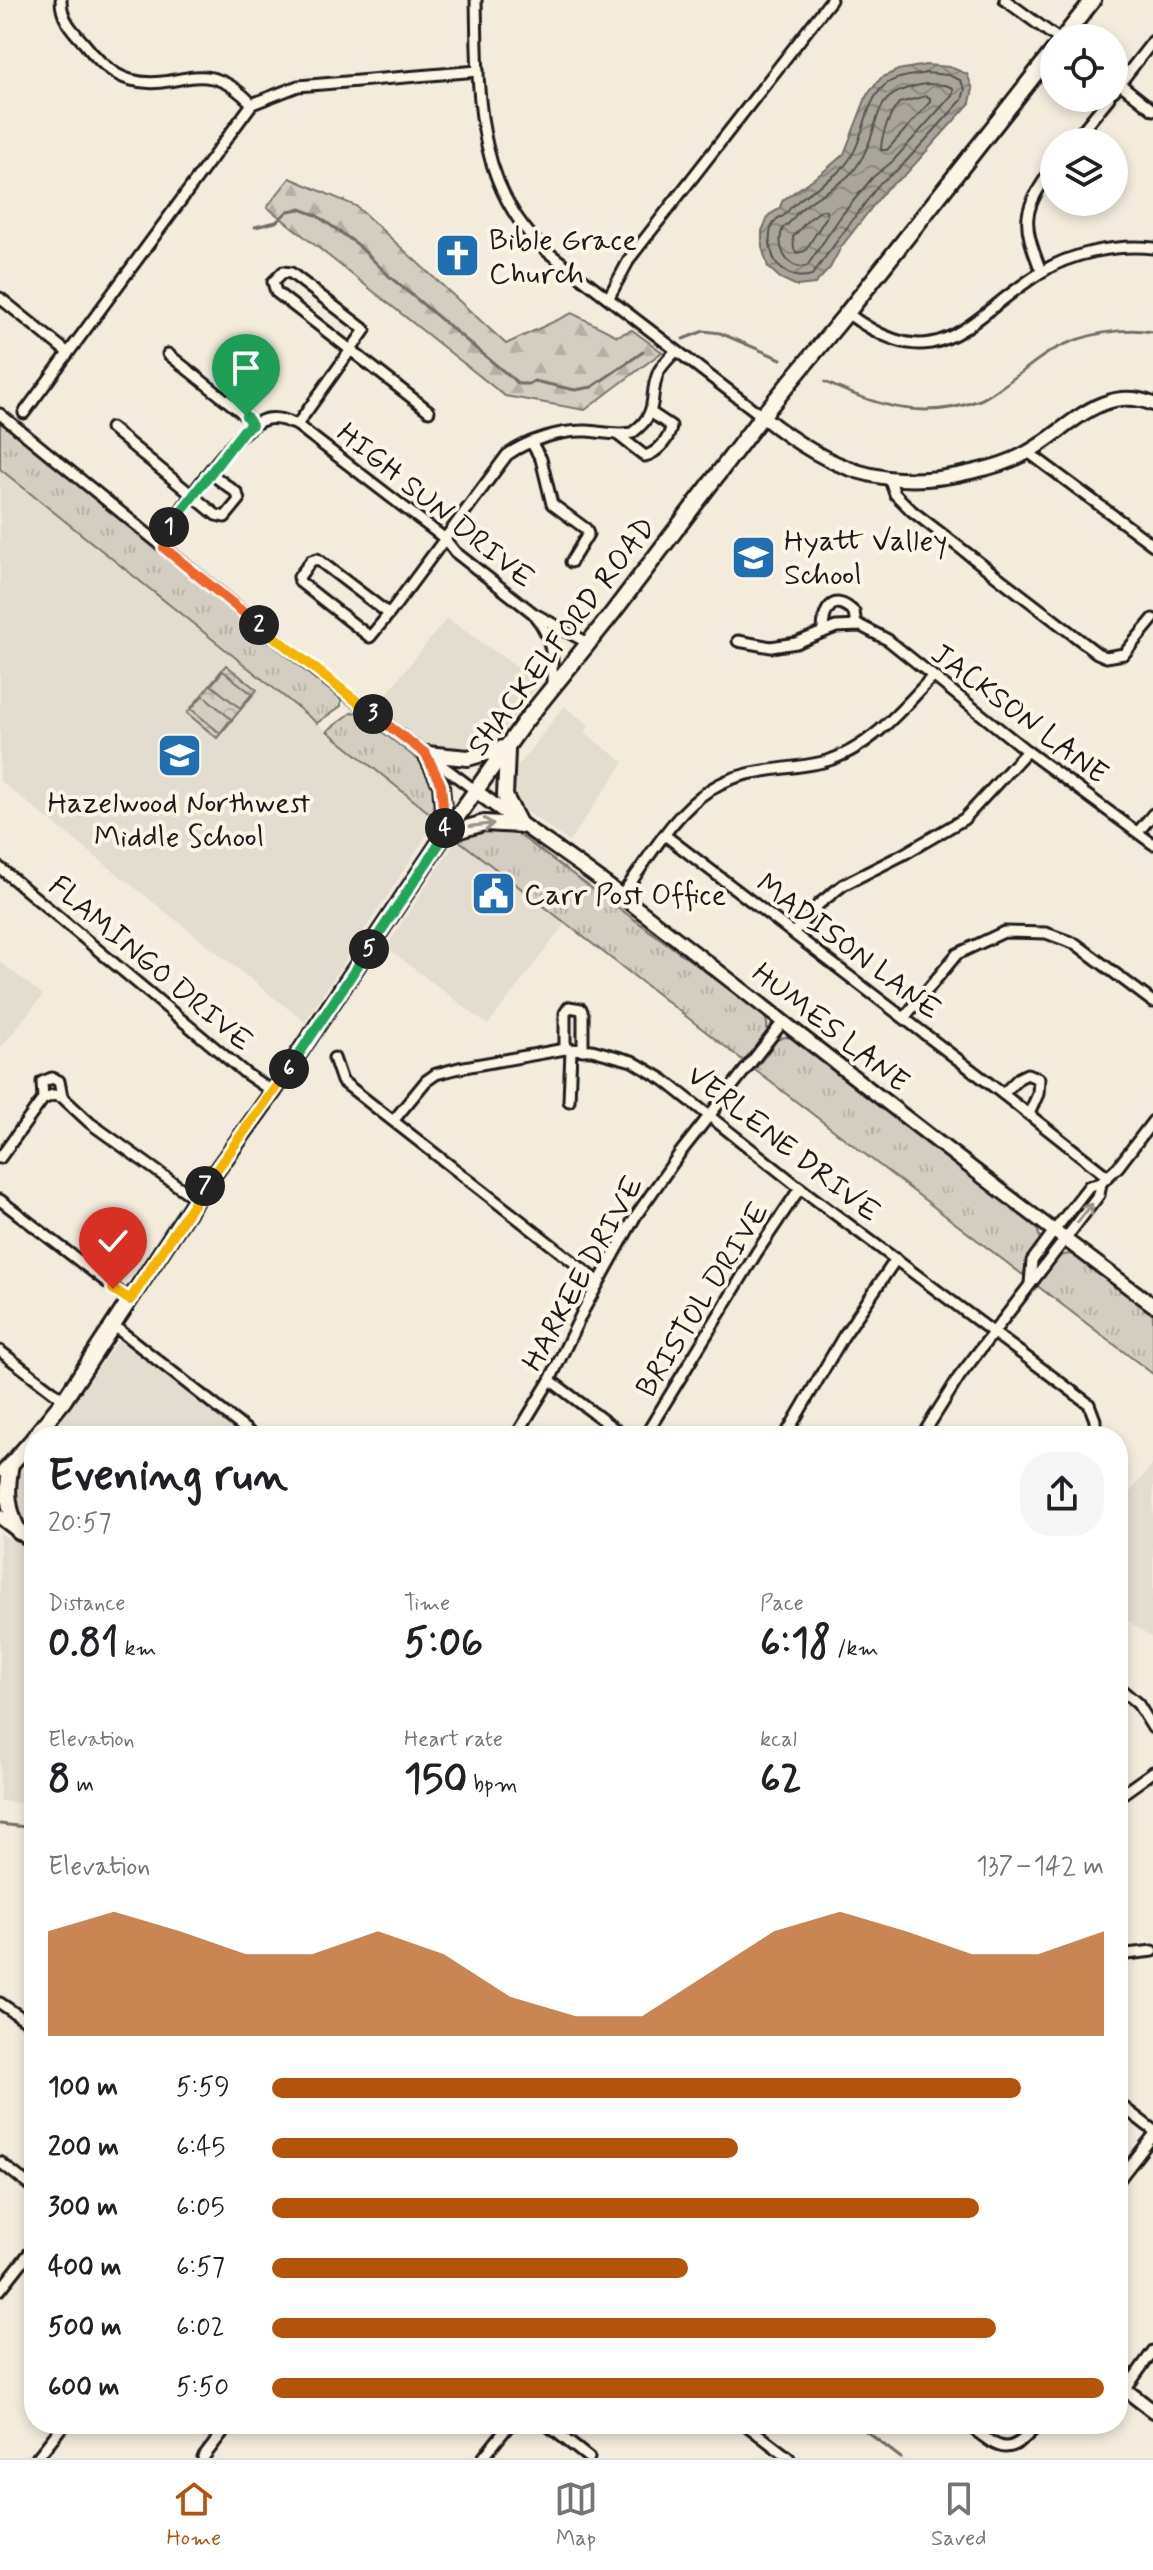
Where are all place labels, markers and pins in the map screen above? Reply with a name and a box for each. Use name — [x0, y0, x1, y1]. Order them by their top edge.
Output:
place label: Bible Grace Church — [489, 221, 637, 294]
church icon: Bible Grace Church — [434, 232, 482, 280]
pin — [212, 334, 280, 416]
pin: 1 — [149, 507, 189, 547]
place label: Hyatt Valley School — [784, 522, 947, 595]
school or university icon: Hyatt Valley School — [729, 533, 777, 581]
pin: 2 — [239, 605, 279, 645]
pin: 3 — [353, 694, 393, 734]
school or university icon: Hazelwood Northwest Middle School — [155, 732, 203, 780]
place label: Hazelwood Northwest Middle School — [47, 784, 311, 857]
pin: 4 — [425, 808, 465, 848]
public building icon: Carr Post Office — [469, 870, 517, 918]
place label: Carr Post Office — [524, 876, 726, 915]
pin: 5 — [349, 929, 389, 969]
pin: 6 — [269, 1049, 309, 1089]
pin: 7 — [185, 1166, 225, 1206]
pin — [79, 1207, 147, 1289]

